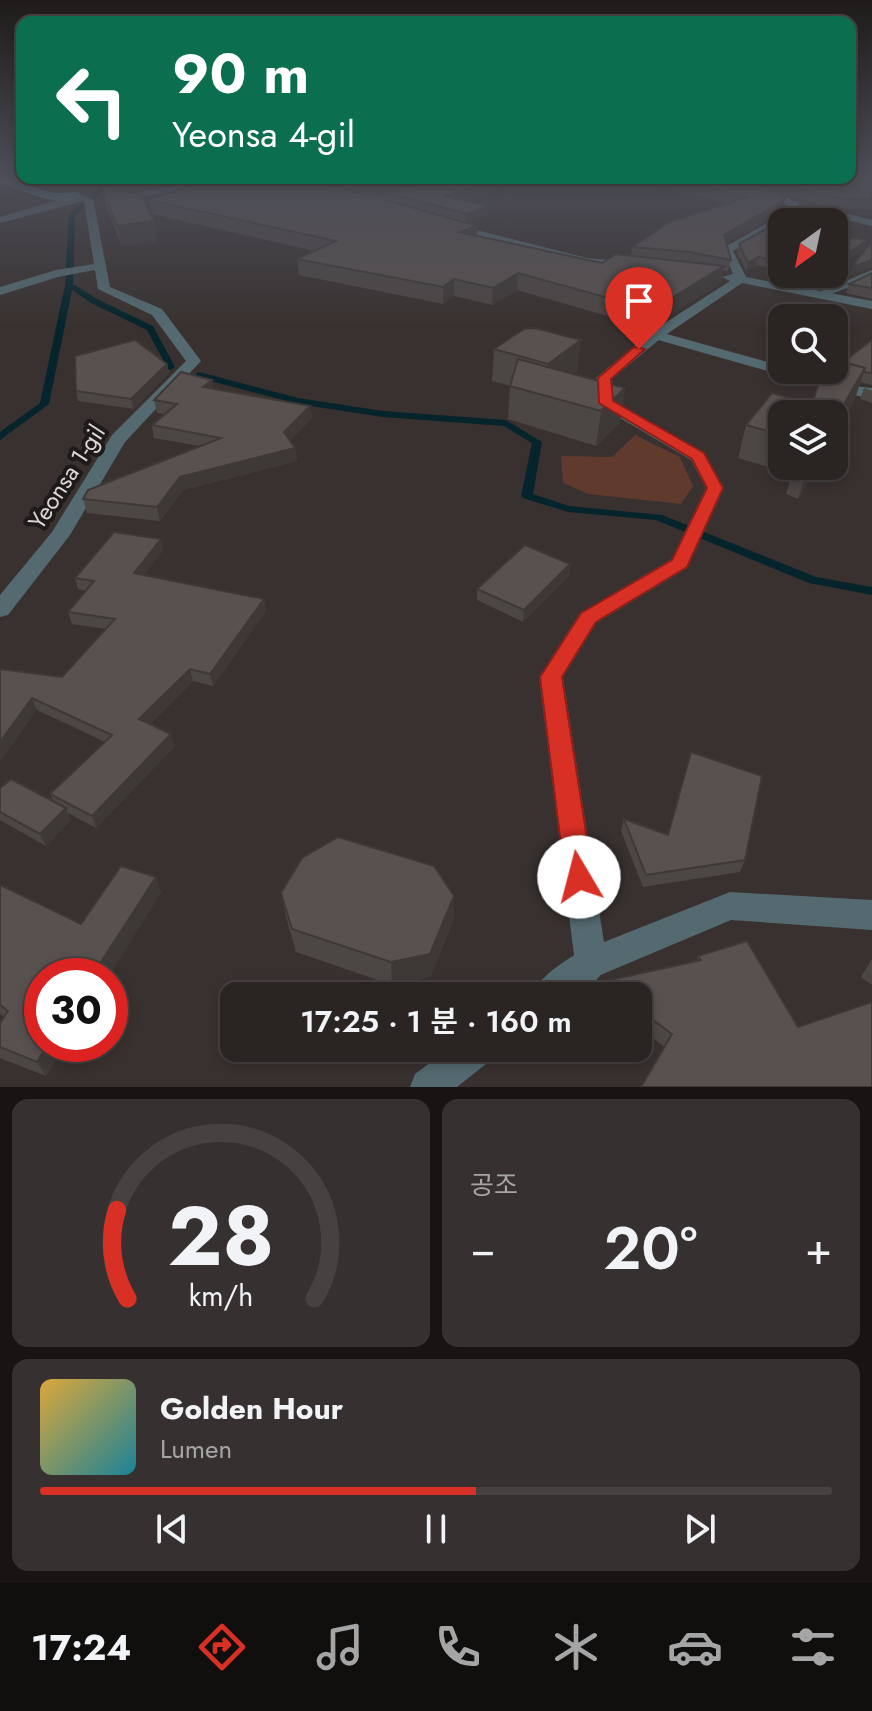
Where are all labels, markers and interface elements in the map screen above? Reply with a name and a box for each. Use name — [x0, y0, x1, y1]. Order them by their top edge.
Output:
text: 90 m — [172, 33, 309, 114]
icon: left — [40, 48, 144, 152]
text: Yeonsa 4-gil — [172, 108, 355, 160]
north arrow — [768, 208, 848, 288]
map controls — [768, 208, 848, 480]
pin — [605, 267, 673, 349]
icon: arrive — [617, 279, 661, 323]
button: search — [768, 304, 848, 384]
button: layers — [768, 400, 848, 480]
street label: Yeonsa 1-gil — [20, 417, 114, 536]
position arrow — [537, 835, 621, 919]
speed limit sign: 30 — [24, 958, 128, 1062]
text: 17:25 · 1 분 · 160 m — [300, 1000, 572, 1043]
text: 공조 — [470, 1166, 518, 1204]
text: 28 — [168, 1176, 274, 1296]
text: 20° — [604, 1205, 697, 1292]
text: − — [470, 1217, 496, 1281]
text: + — [805, 1217, 832, 1281]
text: km/h — [189, 1275, 253, 1317]
text: Golden Hour — [160, 1387, 343, 1430]
text: Lumen — [160, 1430, 232, 1468]
icon: previous — [150, 1507, 194, 1551]
icon: pause — [414, 1507, 458, 1551]
icon: next — [678, 1507, 722, 1551]
icon: directions — [194, 1619, 250, 1675]
icon: music — [312, 1619, 368, 1675]
icon: phone — [430, 1619, 486, 1675]
icon: climate — [548, 1619, 604, 1675]
icon: car — [667, 1619, 723, 1675]
icon: filters — [785, 1619, 841, 1675]
text: 17:24 — [31, 1621, 131, 1673]

